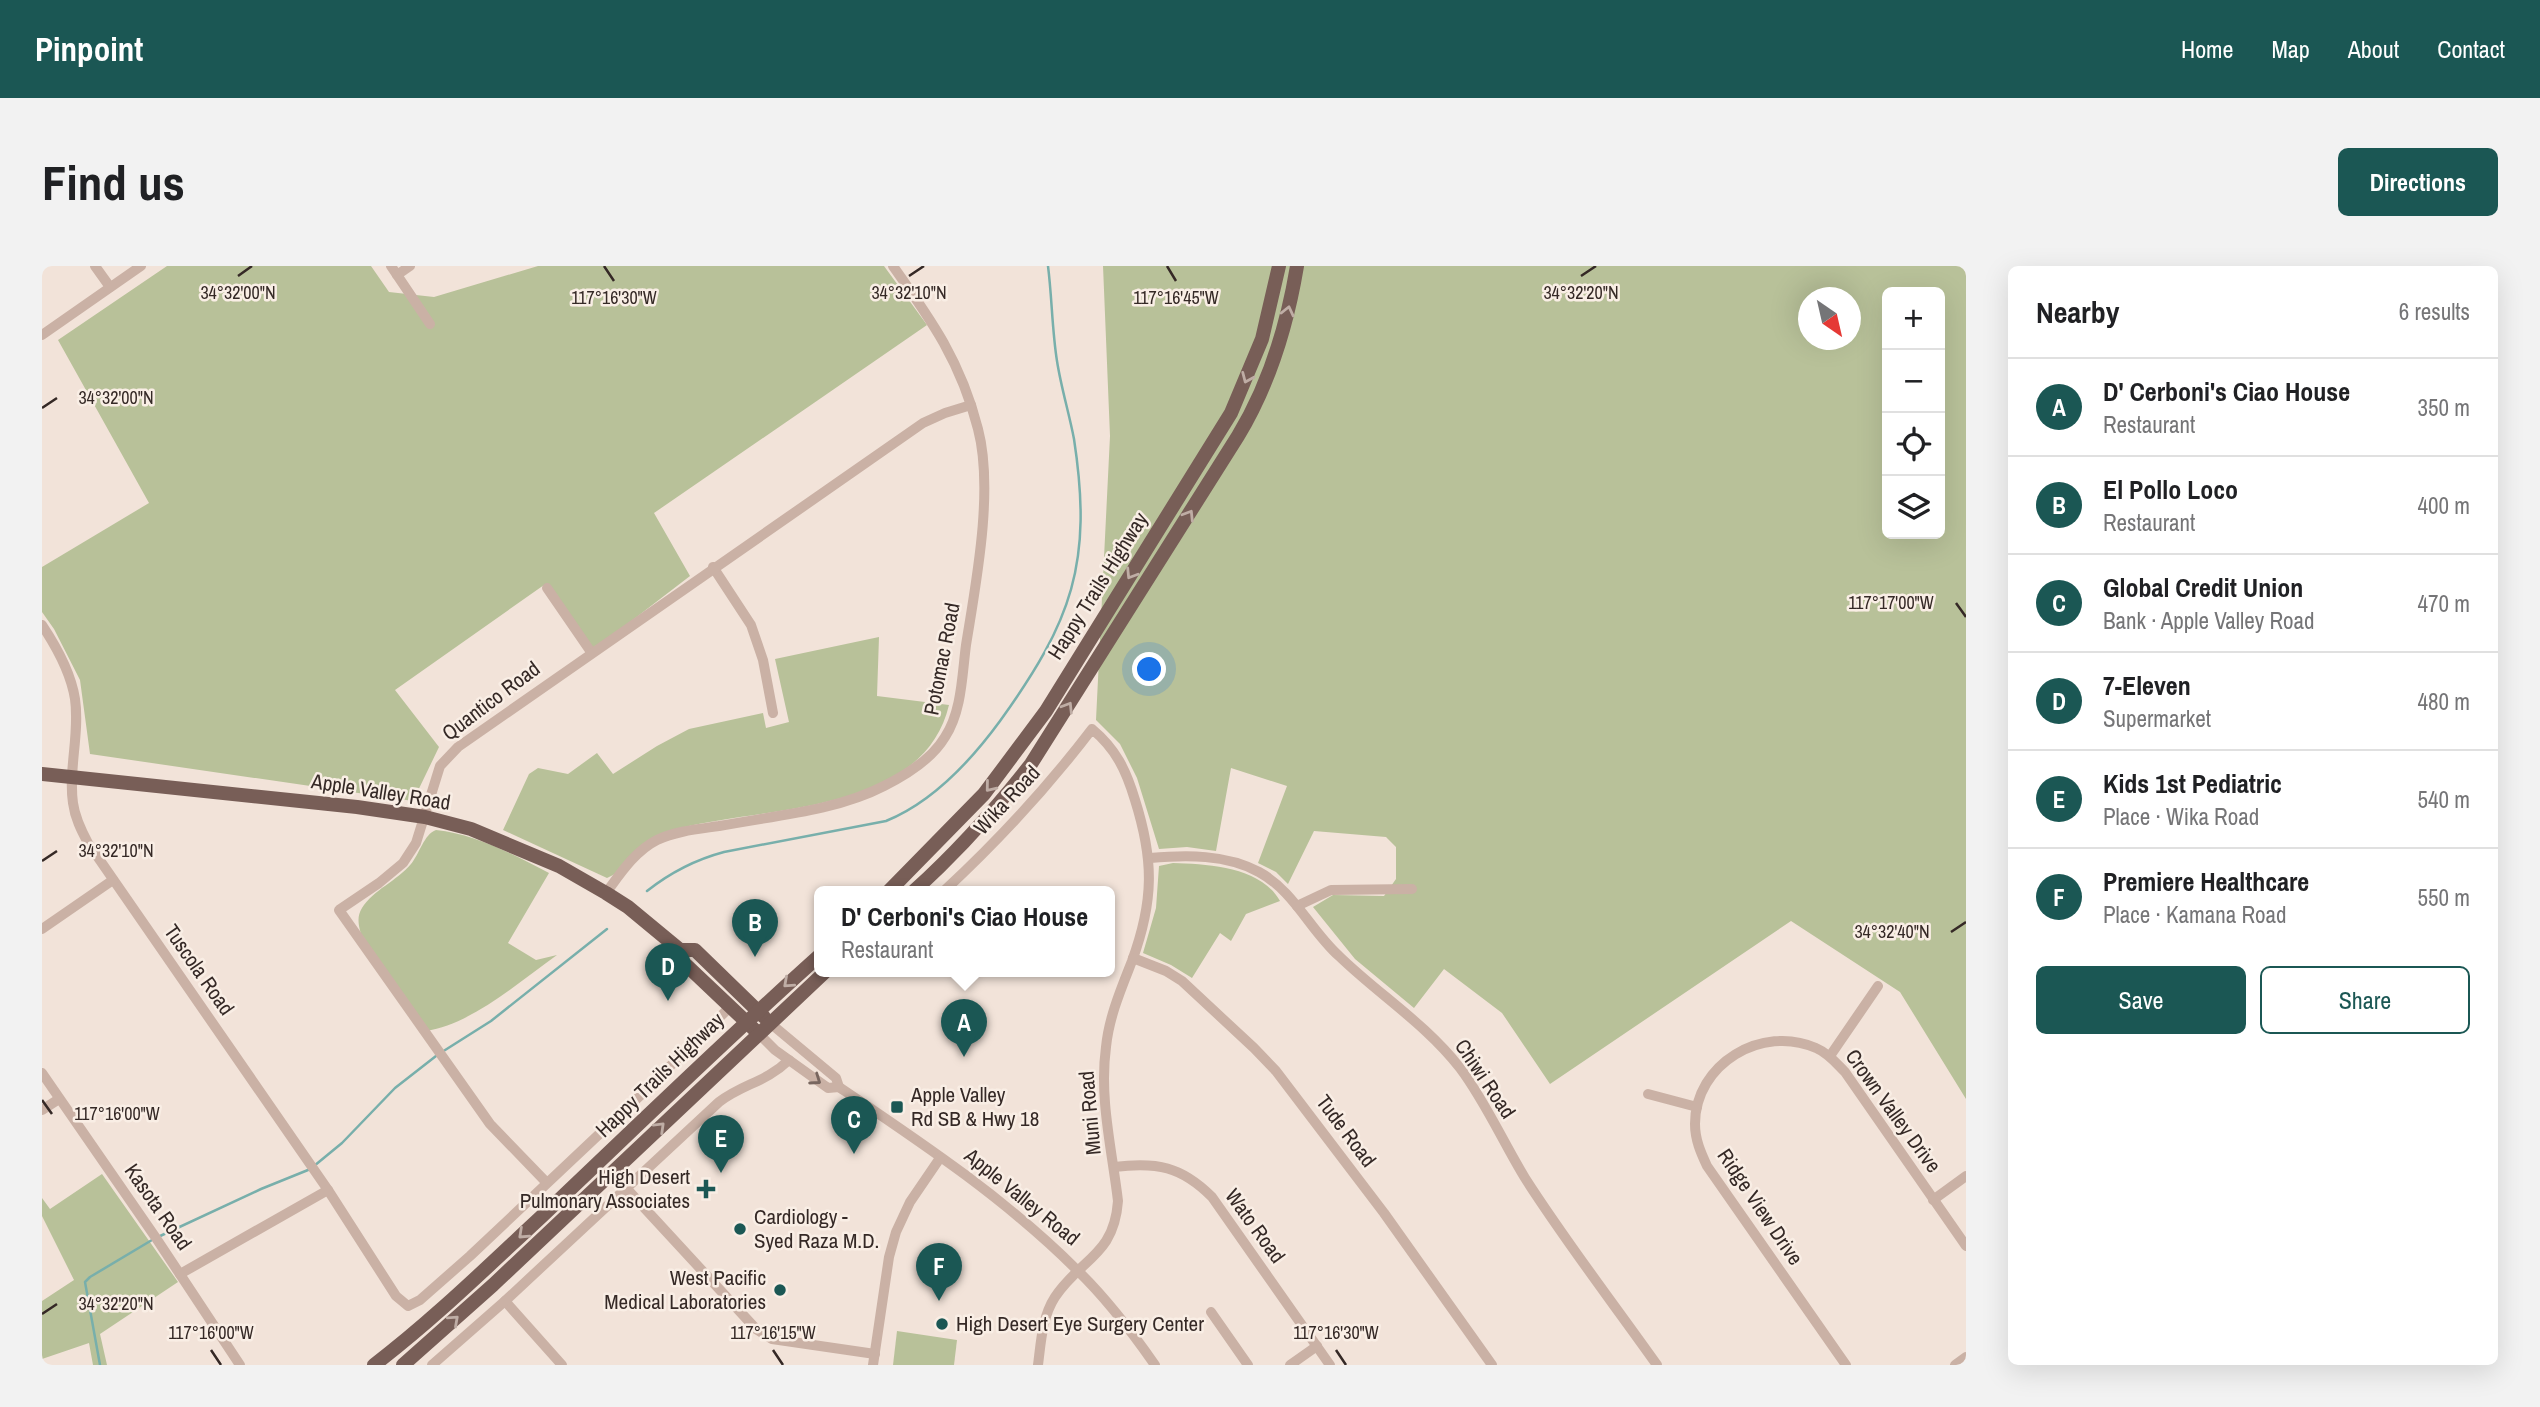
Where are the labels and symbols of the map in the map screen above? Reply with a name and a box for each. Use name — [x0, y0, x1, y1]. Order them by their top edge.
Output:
text: 34°32'00"N — [200, 280, 276, 305]
text: 34°32'10"N — [871, 280, 947, 305]
text: 34°32'20"N — [1543, 280, 1619, 305]
text: 117°16'30"W — [571, 285, 657, 310]
text: 117°16'45"W — [1133, 285, 1219, 310]
north arrow — [1798, 287, 1861, 350]
one-way arrow — [1280, 305, 1294, 317]
one-way arrow — [1241, 372, 1255, 384]
text: 34°32'00"N — [78, 385, 154, 410]
street label: Happy Trails Highway — [1041, 506, 1155, 665]
one-way arrow — [1181, 509, 1194, 522]
one-way arrow — [1126, 566, 1139, 579]
text: 117°17'00"W — [1848, 590, 1934, 615]
street label: Potomac Road — [916, 600, 967, 718]
your location — [1132, 652, 1166, 686]
street label: Quantico Road — [436, 654, 546, 747]
one-way arrow — [1060, 702, 1073, 715]
street label: Wika Road — [967, 759, 1046, 841]
street label: Apple Valley Road — [308, 766, 453, 817]
one-way arrow — [985, 780, 998, 792]
text: 34°32'10"N — [78, 838, 154, 863]
pin: B — [732, 899, 778, 957]
street label: Tuscola Road — [157, 918, 241, 1021]
text: 34°32'40"N — [1854, 919, 1930, 944]
pin: D — [645, 943, 691, 1001]
one-way arrow — [783, 975, 796, 988]
pin: A — [941, 999, 987, 1057]
street label: Happy Trails Highway — [589, 1005, 731, 1144]
street label: Chiwi Road — [1448, 1033, 1523, 1124]
street label: Crown Valley Drive — [1839, 1043, 1948, 1178]
street label: Muni Road — [1071, 1070, 1108, 1156]
one-way arrow — [809, 1072, 822, 1085]
place label: Apple Valley Rd SB & Hwy 18 — [910, 1080, 1039, 1133]
street label: Tude Road — [1310, 1089, 1383, 1173]
pin: C — [831, 1096, 877, 1154]
marker: Apple Valley Rd SB & Hwy 18 — [889, 1099, 905, 1115]
text: 117°16'00"W — [74, 1101, 160, 1126]
pin: E — [698, 1115, 744, 1173]
one-way arrow — [652, 1123, 665, 1135]
street label: Apple Valley Road — [958, 1141, 1086, 1252]
street label: Ridge View Drive — [1711, 1143, 1810, 1271]
street label: Kasota Road — [118, 1158, 199, 1256]
place label: High Desert Pulmonary Associates — [520, 1162, 690, 1215]
marker: High Desert Pulmonary Associates — [696, 1179, 716, 1199]
street label: Wato Road — [1219, 1183, 1292, 1269]
place label: Cardiology - Syed Raza M.D. — [754, 1202, 879, 1255]
marker: Cardiology - Syed Raza M.D. — [732, 1221, 748, 1237]
one-way arrow — [518, 1225, 531, 1238]
pin: F — [916, 1243, 962, 1301]
place label: West Pacific Medical Laboratories — [604, 1263, 766, 1316]
marker: West Pacific Medical Laboratories — [772, 1282, 788, 1298]
text: 34°32'20"N — [78, 1291, 154, 1316]
place label: High Desert Eye Surgery Center — [956, 1309, 1204, 1338]
one-way arrow — [446, 1316, 459, 1328]
marker: High Desert Eye Surgery Center — [934, 1316, 950, 1332]
text: 117°16'00"W — [168, 1320, 254, 1345]
text: 117°16'15"W — [730, 1320, 816, 1345]
text: 117°16'30"W — [1293, 1320, 1379, 1345]

